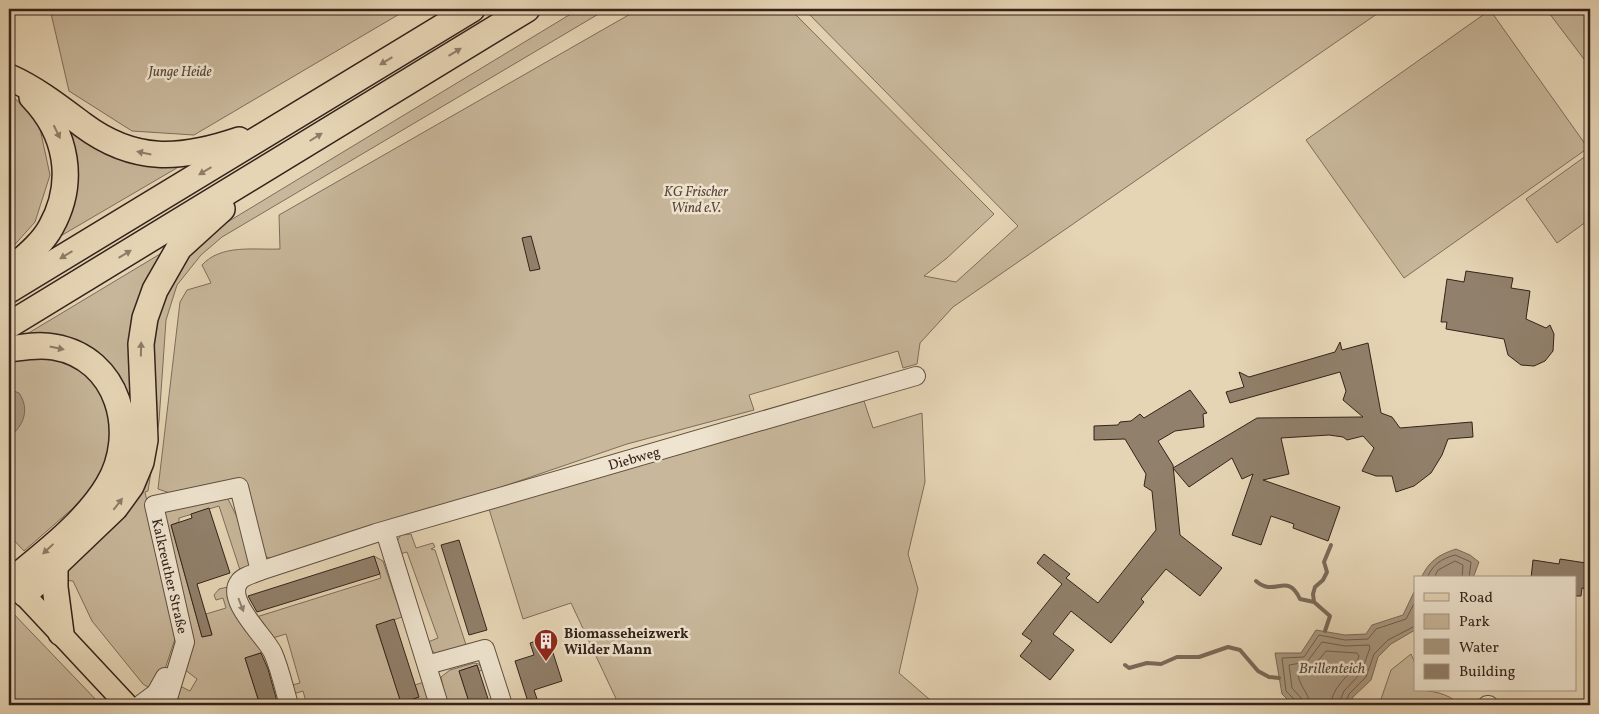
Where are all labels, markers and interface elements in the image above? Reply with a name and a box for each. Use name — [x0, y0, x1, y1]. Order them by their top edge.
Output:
one-way arrow — [447, 48, 462, 56]
one-way arrow — [379, 57, 392, 66]
park label: Junge Heide — [146, 63, 212, 82]
one-way arrow — [53, 125, 61, 139]
one-way arrow — [310, 132, 323, 142]
one-way arrow — [137, 149, 152, 157]
one-way arrow — [198, 166, 211, 176]
park label: KG Frischer Wind e.V. — [664, 183, 729, 218]
one-way arrow — [119, 249, 132, 258]
one-way arrow — [59, 251, 72, 260]
one-way arrow — [138, 340, 146, 356]
one-way arrow — [49, 344, 65, 352]
street label: Diebweg — [606, 443, 663, 476]
one-way arrow — [113, 497, 123, 511]
street label: Kalkreuther Straße — [146, 517, 191, 636]
one-way arrow — [42, 543, 54, 555]
legend — [1414, 576, 1576, 692]
text: Road — [1459, 588, 1493, 609]
one-way arrow — [238, 598, 245, 613]
text: Park — [1459, 612, 1490, 633]
place label: Biomasseheizwerk Wilder Mann — [564, 625, 689, 660]
building icon: Biomasseheizwerk Wilder Mann — [533, 628, 559, 662]
text: Water — [1459, 638, 1499, 659]
water label: Brillenteich — [1299, 659, 1365, 680]
text: Building — [1459, 662, 1516, 683]

